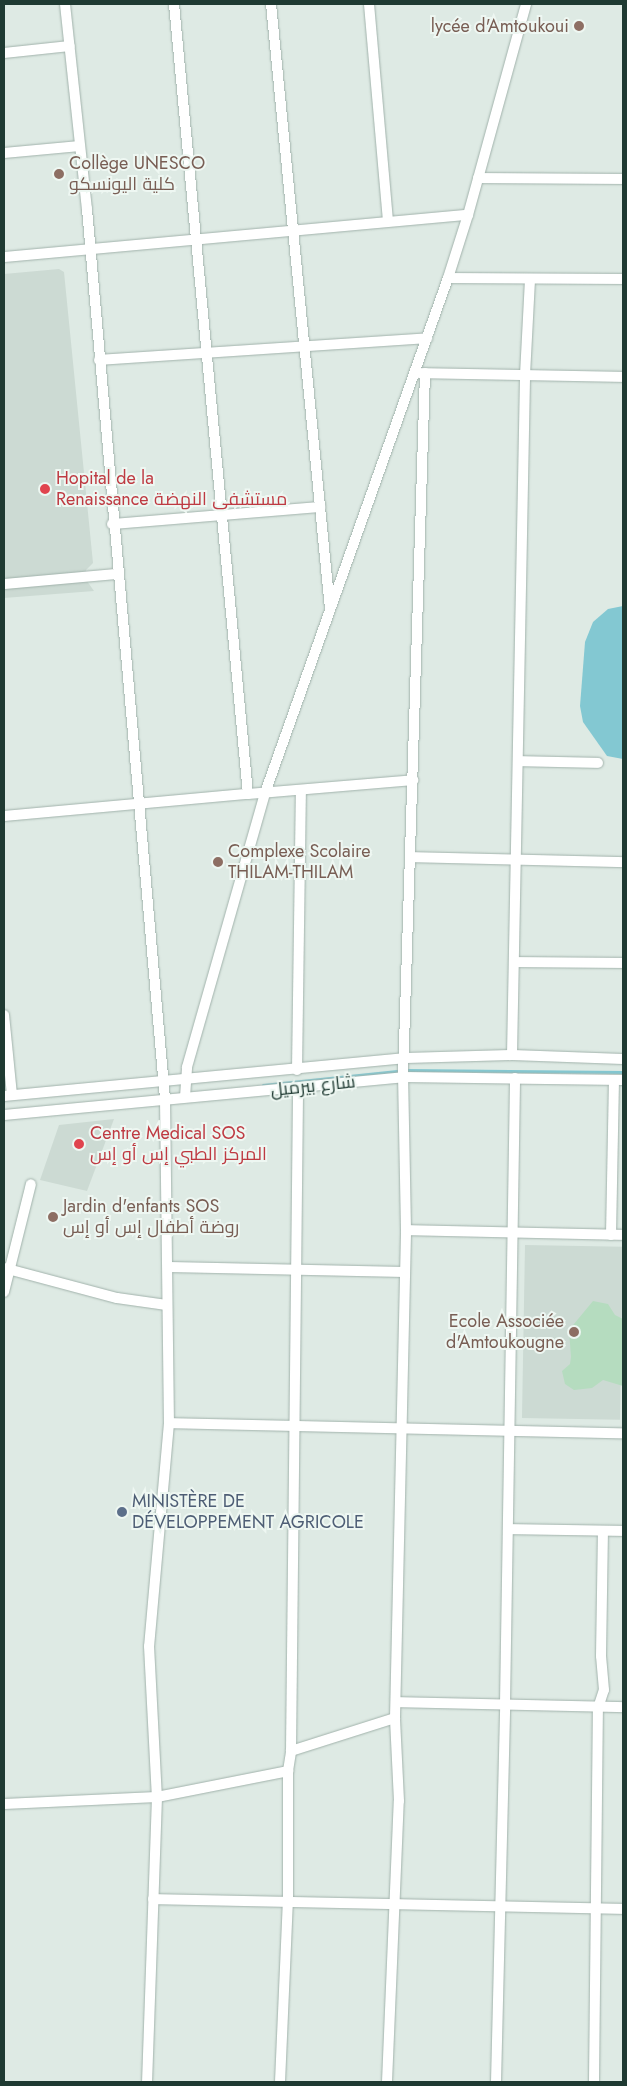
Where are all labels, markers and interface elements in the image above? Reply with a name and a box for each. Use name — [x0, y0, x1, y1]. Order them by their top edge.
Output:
place label: lycée d'Amtoukoui — [431, 15, 569, 37]
marker: lycée d'Amtoukoui — [573, 20, 585, 32]
place label: Collège UNESCO كلية اليونسكو — [69, 153, 205, 195]
marker: Collège UNESCO كلية اليونسكو — [53, 168, 65, 180]
place label: Hopital de la Renaissance مستشفى النهضة — [56, 468, 287, 510]
marker: Hopital de la Renaissance مستشفى النهضة — [38, 482, 52, 496]
place label: Complexe Scolaire THILAM-THILAM — [228, 841, 371, 884]
marker: Complexe Scolaire THILAM-THILAM — [212, 856, 224, 868]
street label: شارع بيرميل — [270, 1071, 356, 1101]
place label: Centre Medical SOS المركز الطبي إس أو إس — [90, 1123, 267, 1166]
marker: Centre Medical SOS المركز الطبي إس أو إس — [72, 1137, 86, 1151]
place label: Jardin d'enfants SOS روضة أطفال إس أو إس — [63, 1196, 239, 1238]
marker: Jardin d'enfants SOS روضة أطفال إس أو إس — [47, 1211, 59, 1223]
place label: Ecole Associée d'Amtoukougne — [446, 1311, 564, 1354]
marker: Ecole Associée d'Amtoukougne — [568, 1326, 580, 1338]
place label: MINISTÈRE DE DÉVELOPPEMENT AGRICOLE — [132, 1491, 364, 1534]
marker: MINISTÈRE DE DÉVELOPPEMENT AGRICOLE — [116, 1506, 128, 1518]

